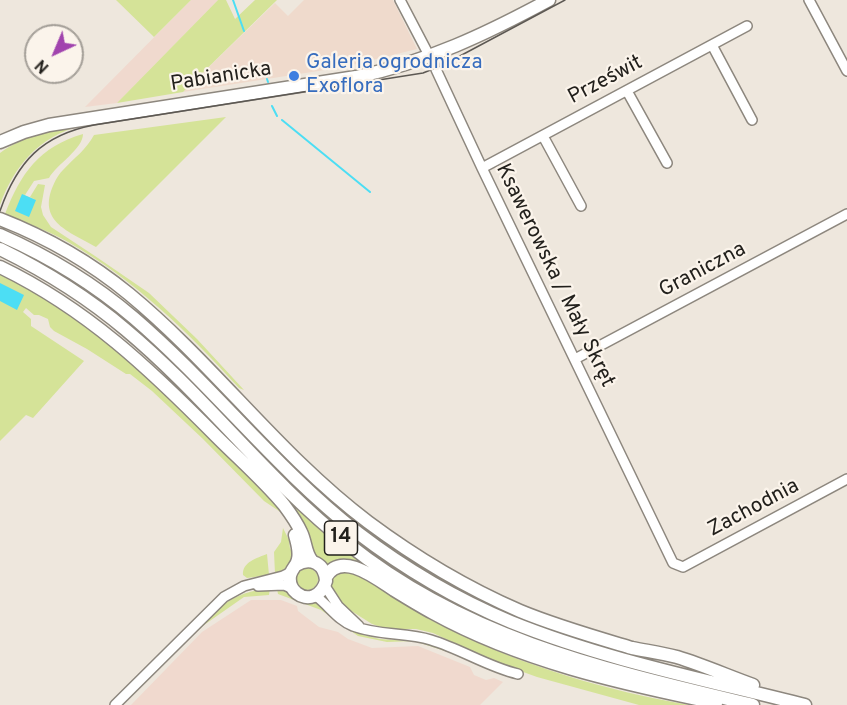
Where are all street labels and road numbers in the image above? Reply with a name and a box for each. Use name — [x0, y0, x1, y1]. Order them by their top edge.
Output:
street label: Prześwit — [564, 51, 648, 111]
street label: Pabianicka — [169, 58, 273, 98]
street label: Ksawerowska / Mały Skręt — [489, 160, 619, 392]
street label: Graniczna — [655, 238, 751, 304]
street label: Zachodnia — [704, 474, 804, 544]
road number: 14 — [324, 521, 358, 555]

